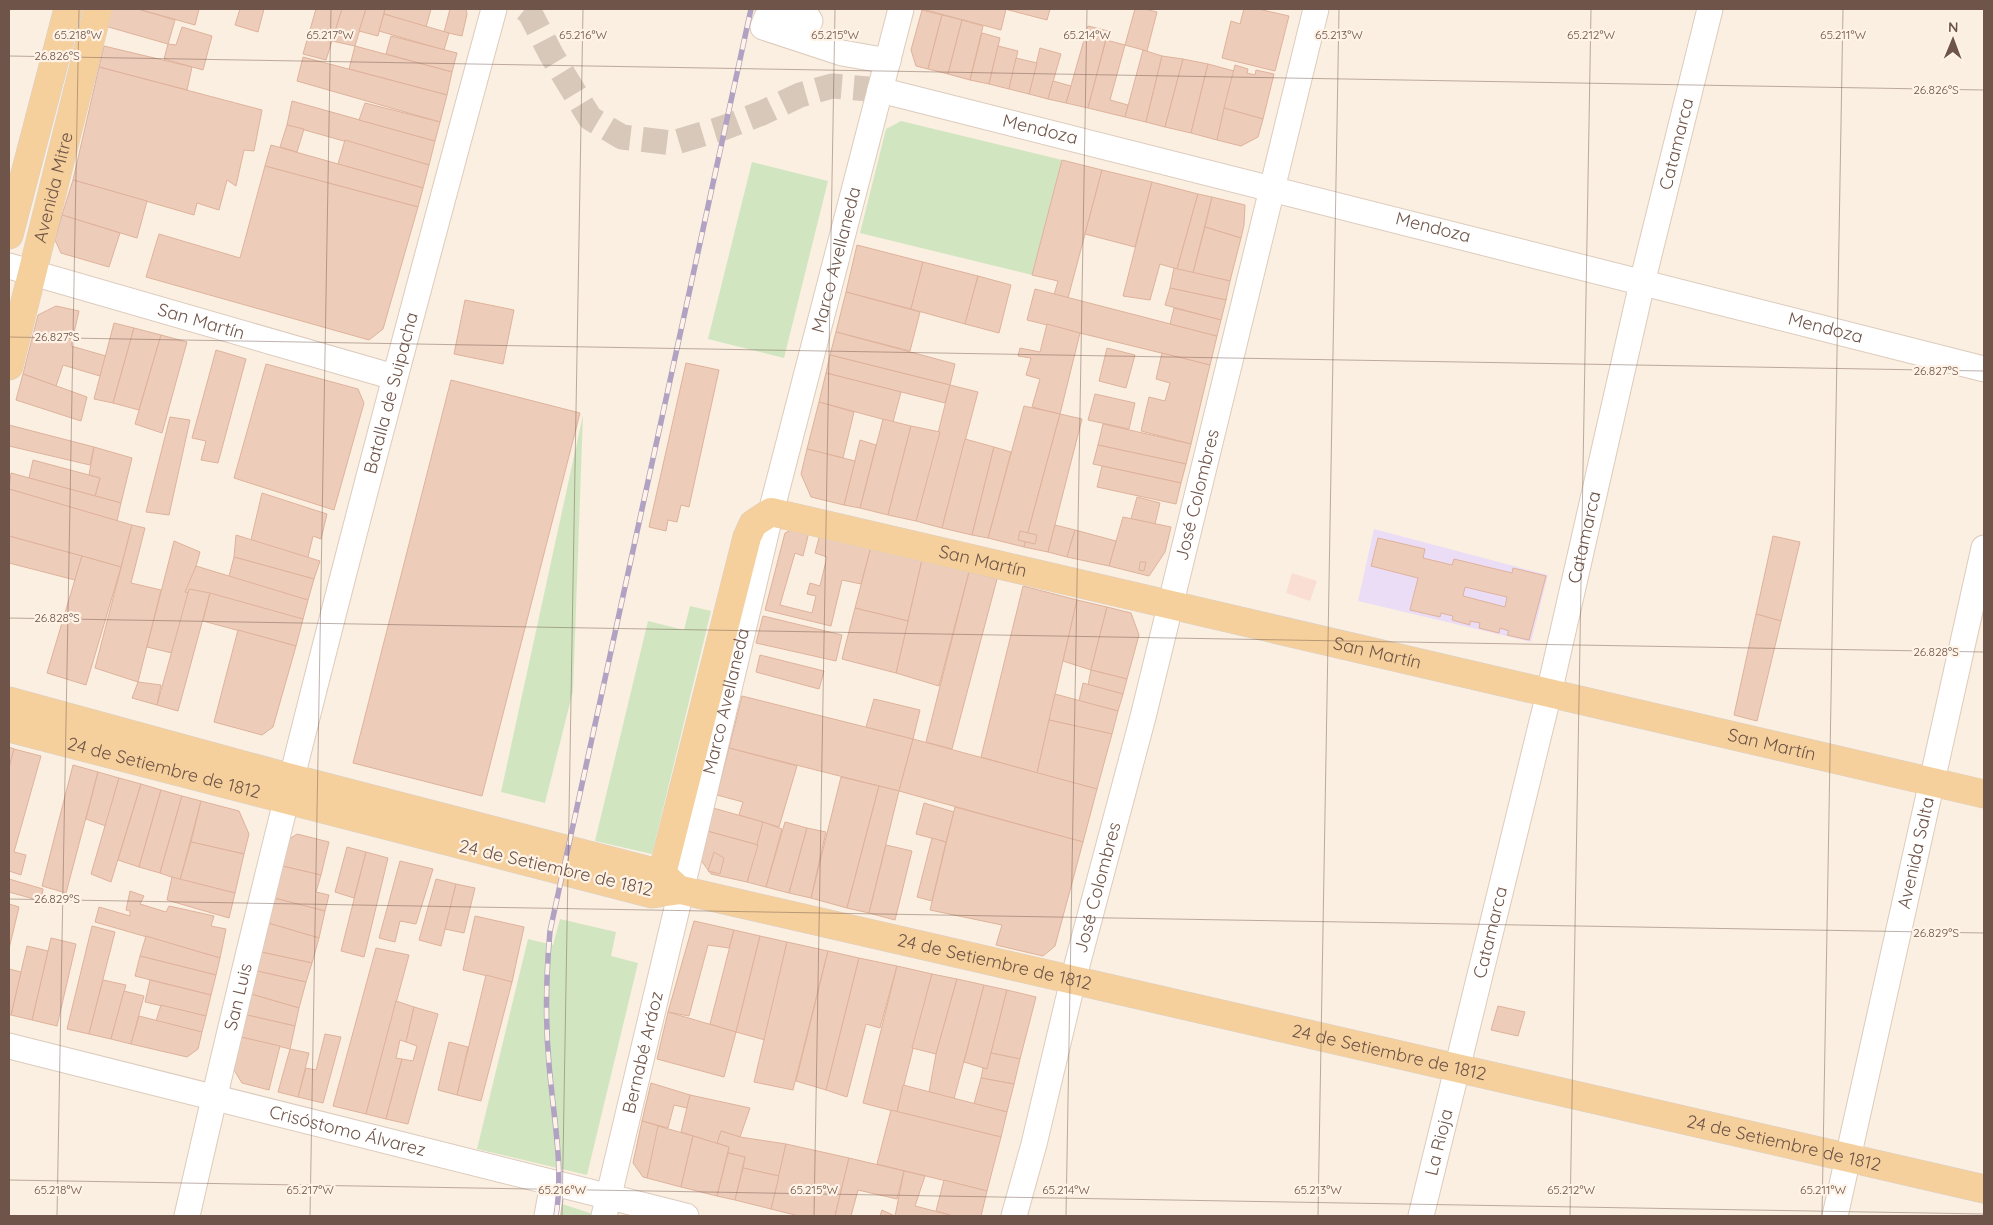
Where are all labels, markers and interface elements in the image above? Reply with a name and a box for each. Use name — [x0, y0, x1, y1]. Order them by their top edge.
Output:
north arrow — [1928, 15, 1978, 65]
text: N — [1948, 18, 1959, 36]
text: 65.218°W — [54, 27, 102, 42]
text: 65.217°W — [306, 27, 354, 42]
text: 65.216°W — [559, 27, 607, 42]
text: 65.215°W — [811, 27, 859, 42]
text: 65.214°W — [1063, 27, 1111, 42]
text: 65.213°W — [1315, 27, 1363, 42]
text: 65.212°W — [1567, 27, 1615, 42]
text: 65.211°W — [1820, 27, 1866, 42]
text: 26.826°S — [34, 48, 80, 63]
text: 26.826°S — [1913, 82, 1959, 97]
street label: Catamarca — [1654, 96, 1698, 192]
street label: Mendoza — [1000, 108, 1080, 149]
street label: Avenida Mitre — [28, 130, 78, 245]
street label: Marco Avellaneda — [806, 184, 866, 335]
street label: Mendoza — [1393, 206, 1473, 247]
street label: San Martín — [155, 297, 247, 344]
street label: Mendoza — [1786, 307, 1866, 348]
street label: Batalla de Suipacha — [358, 309, 423, 476]
text: 26.827°S — [34, 329, 80, 344]
text: 26.827°S — [1913, 363, 1959, 378]
street label: José Colombres — [1170, 427, 1224, 563]
street label: Catamarca — [1562, 489, 1605, 586]
street label: San Martín — [937, 539, 1029, 582]
text: 26.828°S — [34, 610, 80, 625]
street label: Marco Avellaneda — [697, 626, 754, 777]
street label: San Martín — [1331, 631, 1424, 674]
text: 26.828°S — [1913, 644, 1959, 659]
street label: San Martín — [1726, 723, 1818, 766]
street label: 24 de Setiembre de 1812 — [65, 732, 263, 803]
street label: Avenida Salta — [1892, 795, 1939, 911]
street label: José Colombres — [1069, 819, 1126, 955]
street label: 24 de Setiembre de 1812 — [457, 834, 655, 901]
street label: Catamarca — [1468, 884, 1512, 981]
text: 26.829°S — [34, 891, 80, 906]
text: 26.829°S — [1913, 925, 1959, 940]
street label: 24 de Setiembre de 1812 — [895, 928, 1094, 995]
street label: San Luis — [219, 961, 257, 1033]
street label: Bernabé Aráoz — [617, 989, 668, 1116]
street label: 24 de Setiembre de 1812 — [1290, 1019, 1489, 1085]
street label: Crisóstomo Álvarez — [267, 1100, 428, 1161]
street label: La Rioja — [1419, 1106, 1458, 1178]
street label: 24 de Setiembre de 1812 — [1685, 1109, 1883, 1176]
text: 65.218°W — [34, 1182, 82, 1197]
text: 65.217°W — [286, 1182, 334, 1197]
text: 65.216°W — [538, 1182, 586, 1197]
text: 65.215°W — [790, 1182, 838, 1197]
text: 65.214°W — [1042, 1182, 1090, 1197]
text: 65.213°W — [1294, 1182, 1342, 1197]
text: 65.212°W — [1547, 1182, 1595, 1197]
text: 65.211°W — [1800, 1182, 1846, 1197]

